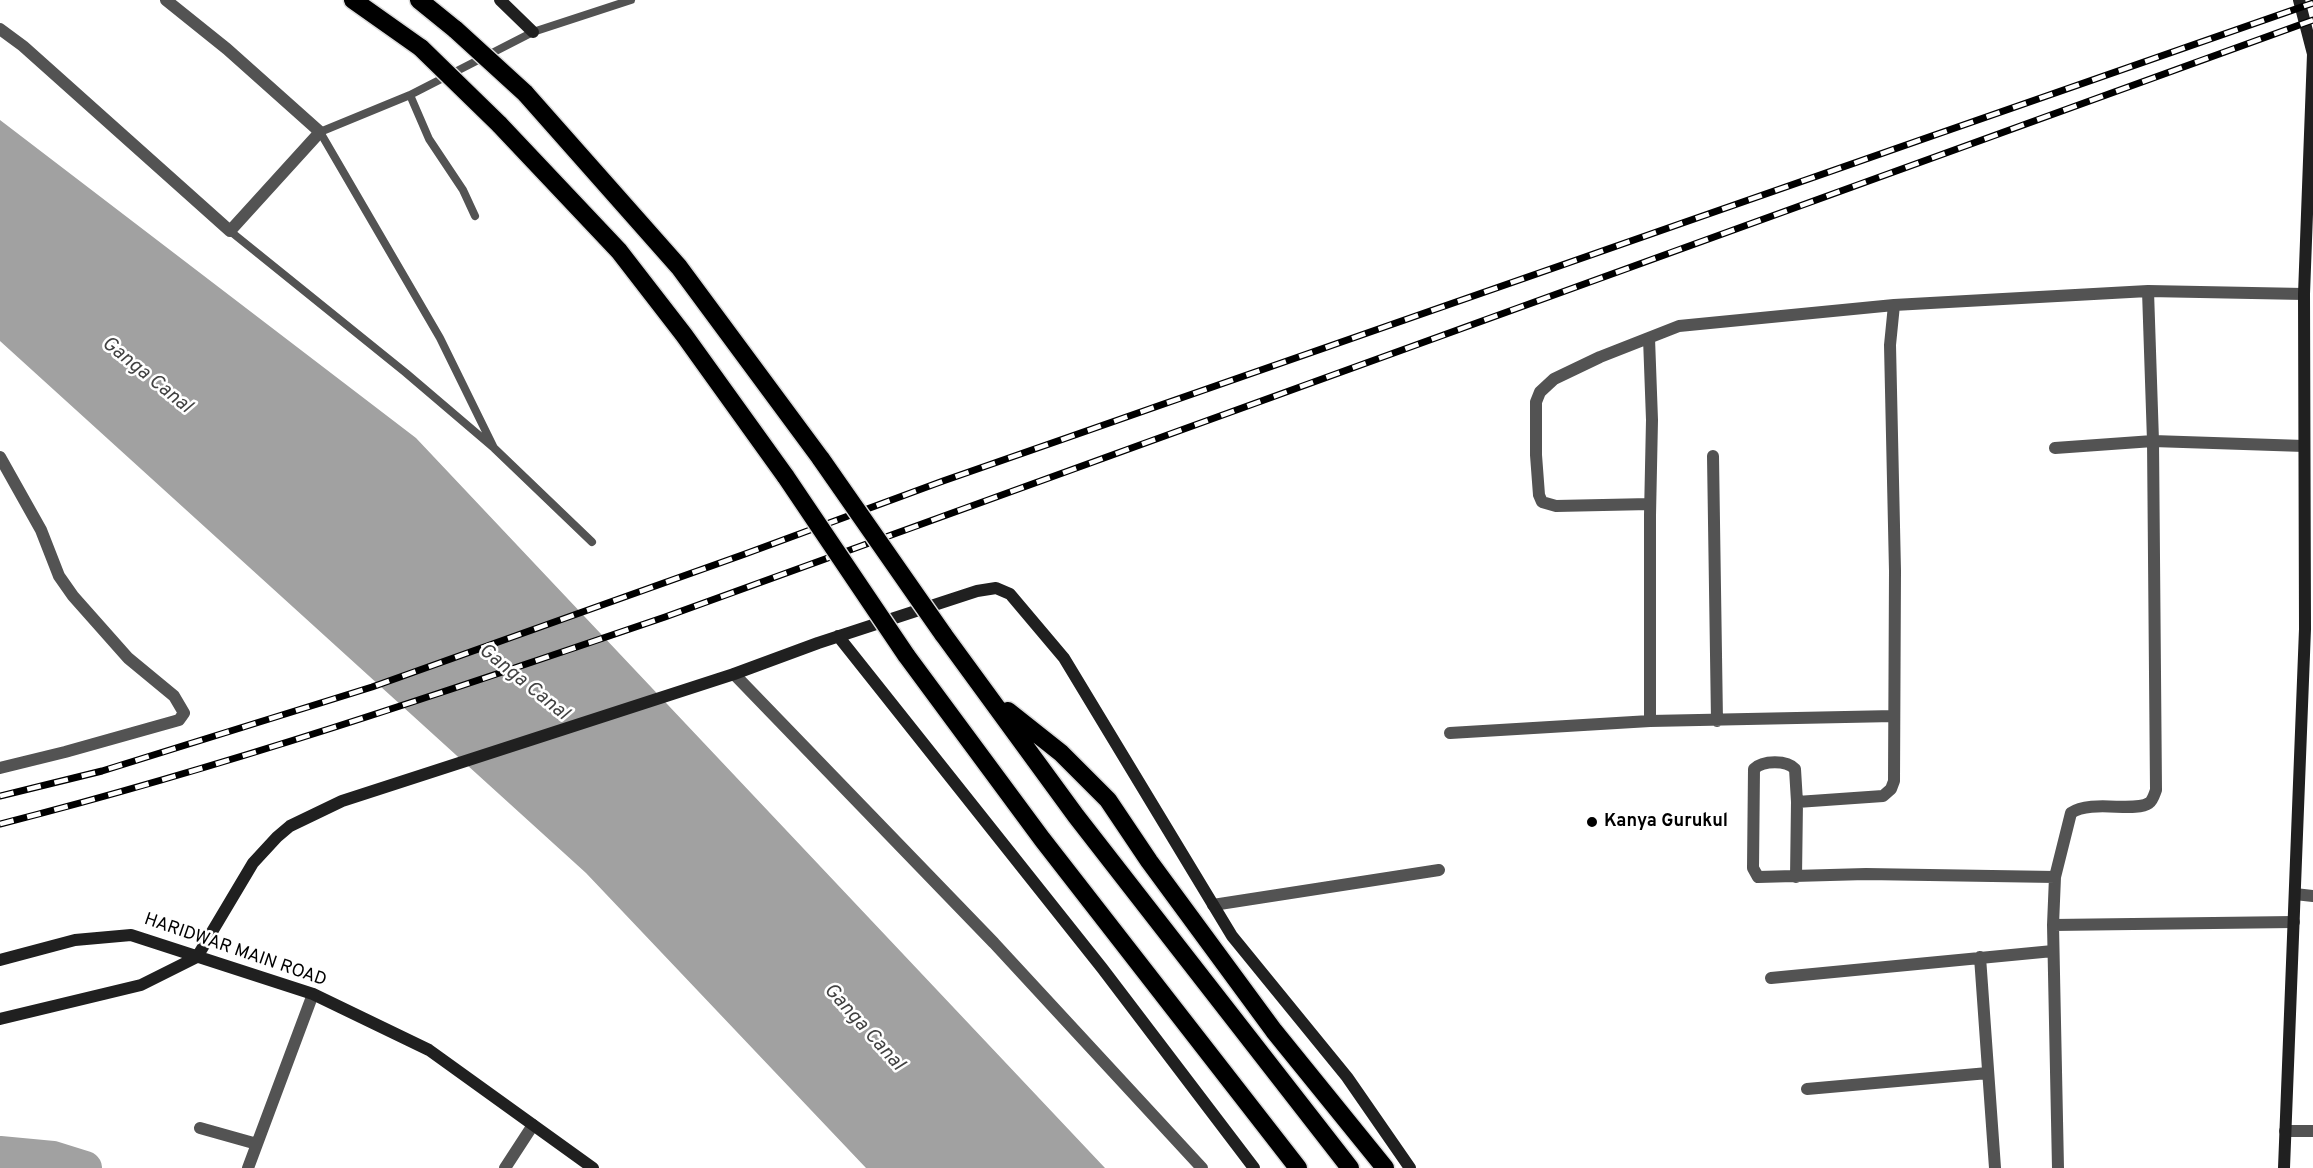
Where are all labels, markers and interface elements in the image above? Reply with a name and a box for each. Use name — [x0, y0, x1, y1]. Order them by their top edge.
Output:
water label: Ganga Canal — [96, 332, 196, 420]
water label: Ganga Canal — [473, 639, 573, 727]
place label: Kanya Gurukul — [1604, 811, 1728, 833]
marker: Kanya Gurukul — [1585, 815, 1599, 829]
street label: HARIDWAR MAIN ROAD — [141, 910, 329, 992]
water label: Ganga Canal — [818, 979, 908, 1077]

